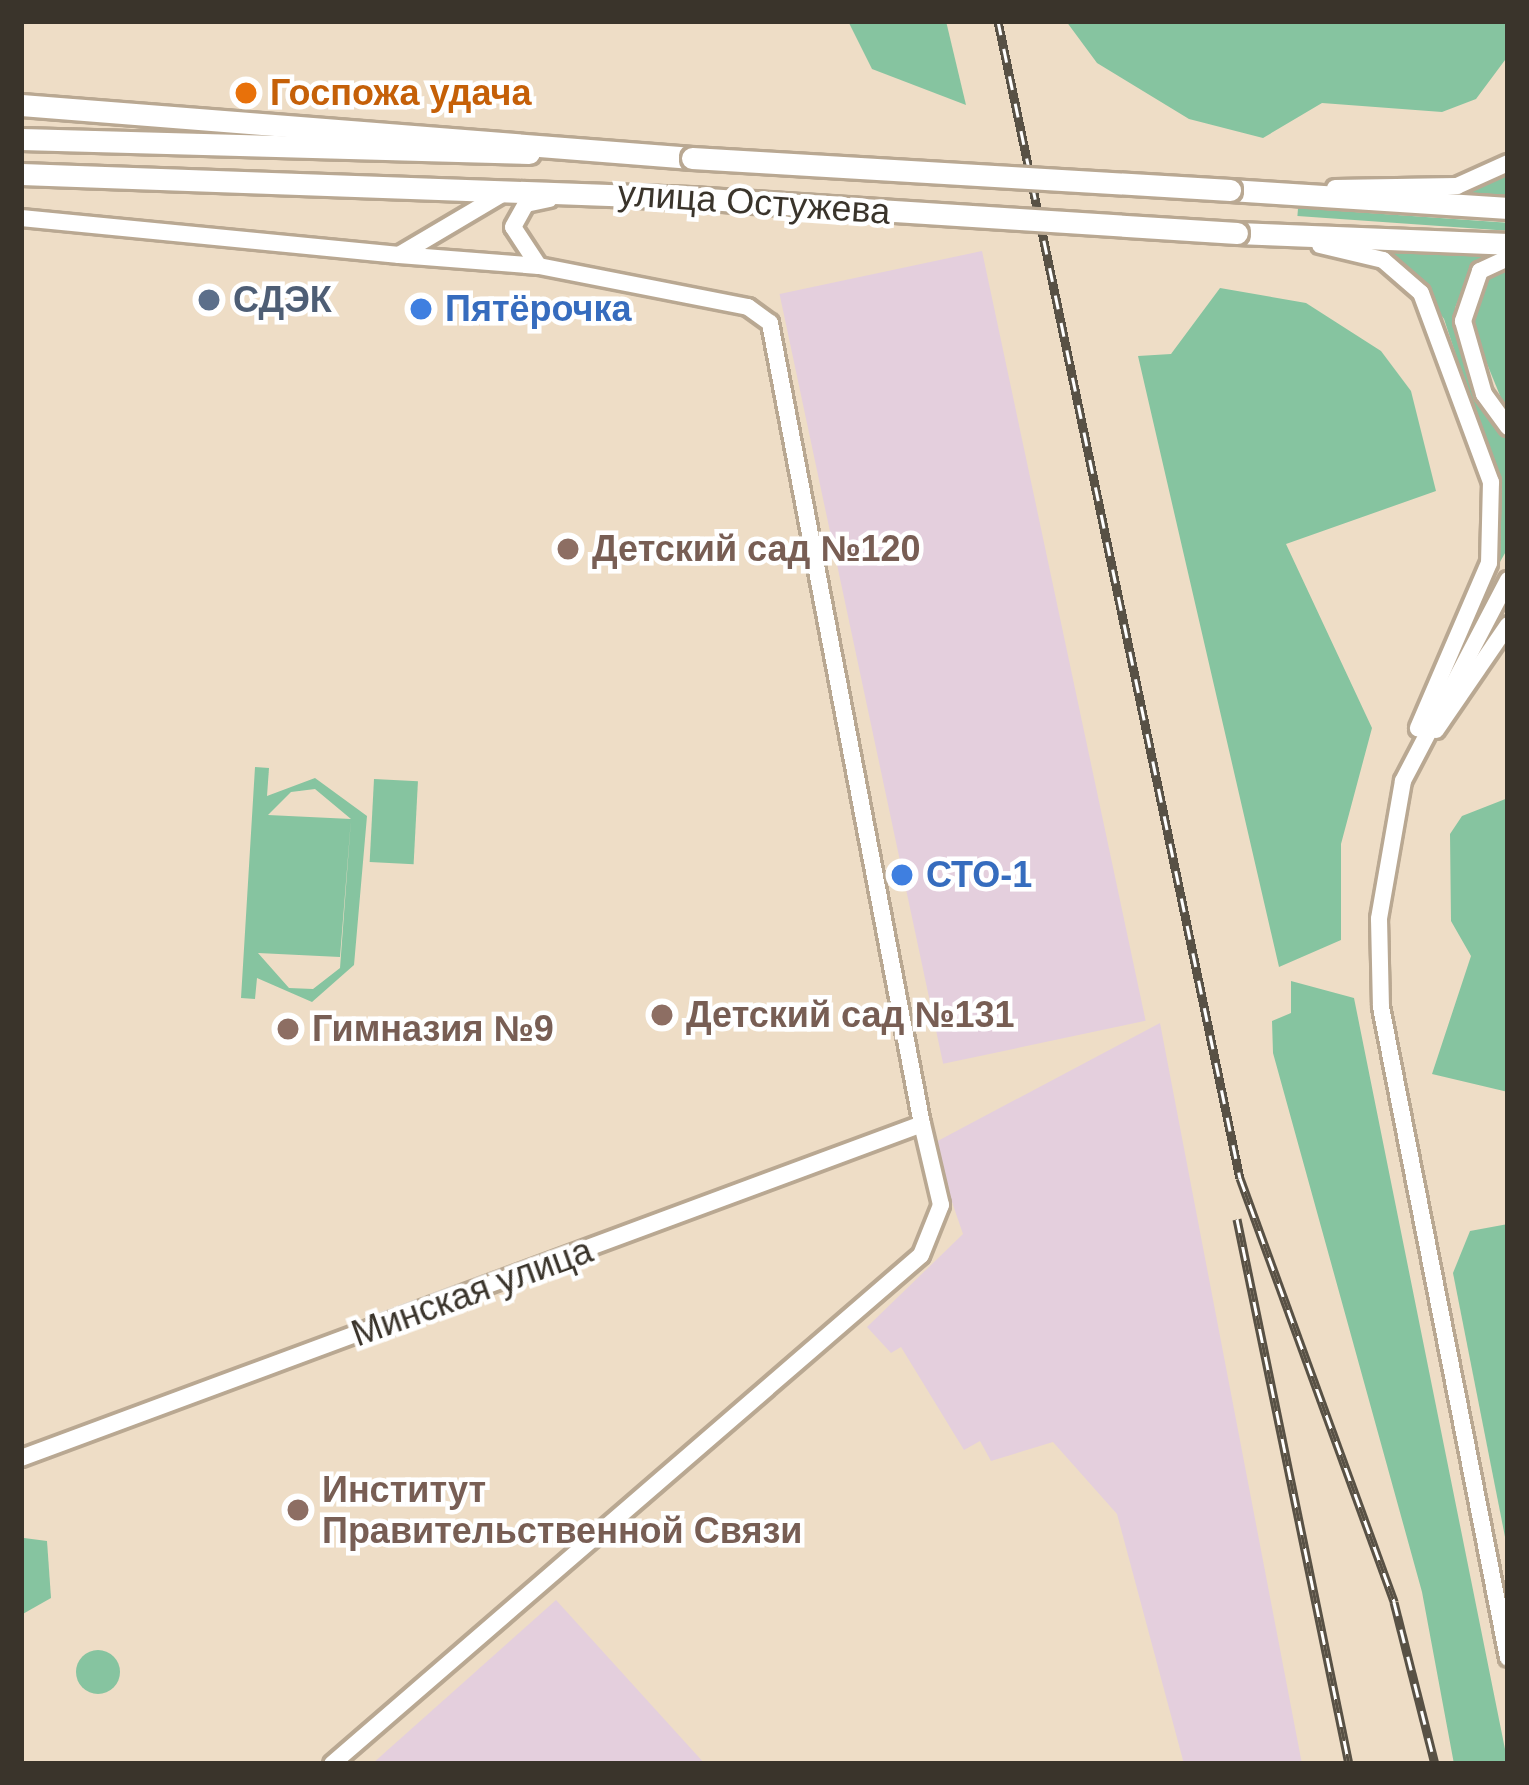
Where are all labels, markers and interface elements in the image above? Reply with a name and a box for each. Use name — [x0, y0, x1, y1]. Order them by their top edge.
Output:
place label: Госпожа удача — [270, 71, 531, 115]
marker: Госпожа удача — [233, 80, 259, 106]
street label: улица Остужева — [616, 171, 892, 233]
place label: СДЭК — [233, 278, 332, 322]
marker: СДЭК — [196, 287, 222, 313]
place label: Пятёрочка — [445, 287, 632, 331]
marker: Пятёрочка — [408, 296, 434, 322]
place label: Детский сад №120 — [592, 527, 921, 571]
marker: Детский сад №120 — [555, 536, 581, 562]
place label: СТО-1 — [926, 853, 1032, 897]
marker: СТО-1 — [889, 862, 915, 888]
place label: Детский сад №131 — [686, 993, 1015, 1037]
marker: Детский сад №131 — [649, 1002, 675, 1028]
place label: Гимназия №9 — [312, 1007, 554, 1051]
marker: Гимназия №9 — [275, 1016, 301, 1042]
street label: Минская улица — [346, 1228, 598, 1356]
place label: Институт Правительственной Связи — [322, 1467, 802, 1552]
marker: Институт Правительственной Связи — [285, 1497, 311, 1523]

